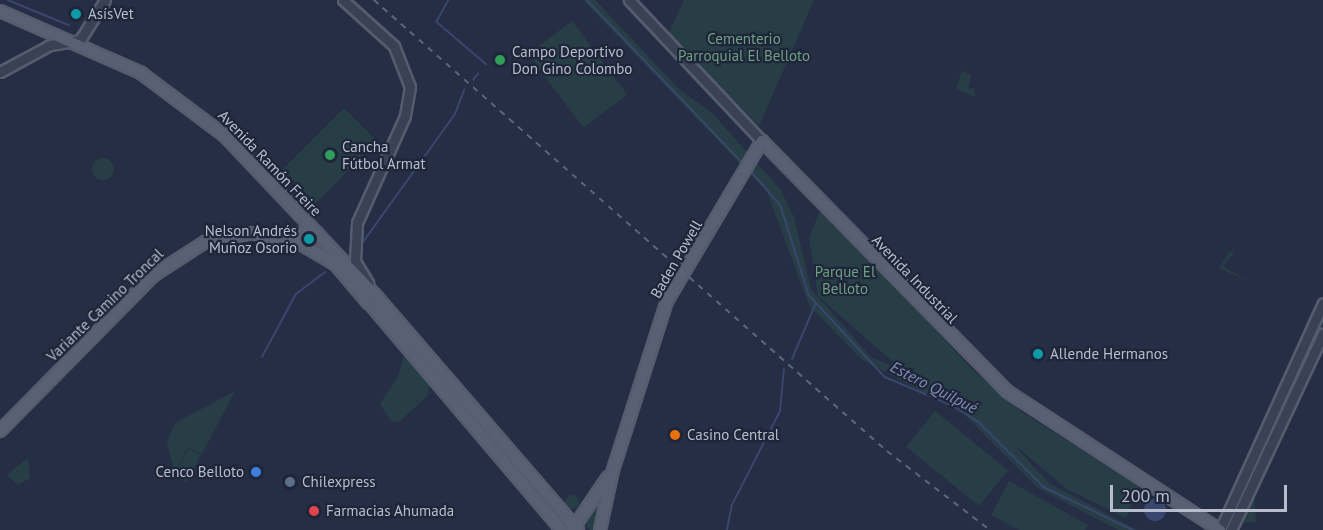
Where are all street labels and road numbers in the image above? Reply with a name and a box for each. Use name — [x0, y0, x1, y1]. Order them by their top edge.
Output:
street label: Avenida Ramón Freire — [215, 106, 325, 220]
street label: Baden Powell — [646, 217, 706, 301]
street label: Avenida Industrial — [868, 231, 962, 327]
street label: Variante Camino Troncal — [43, 245, 167, 365]

